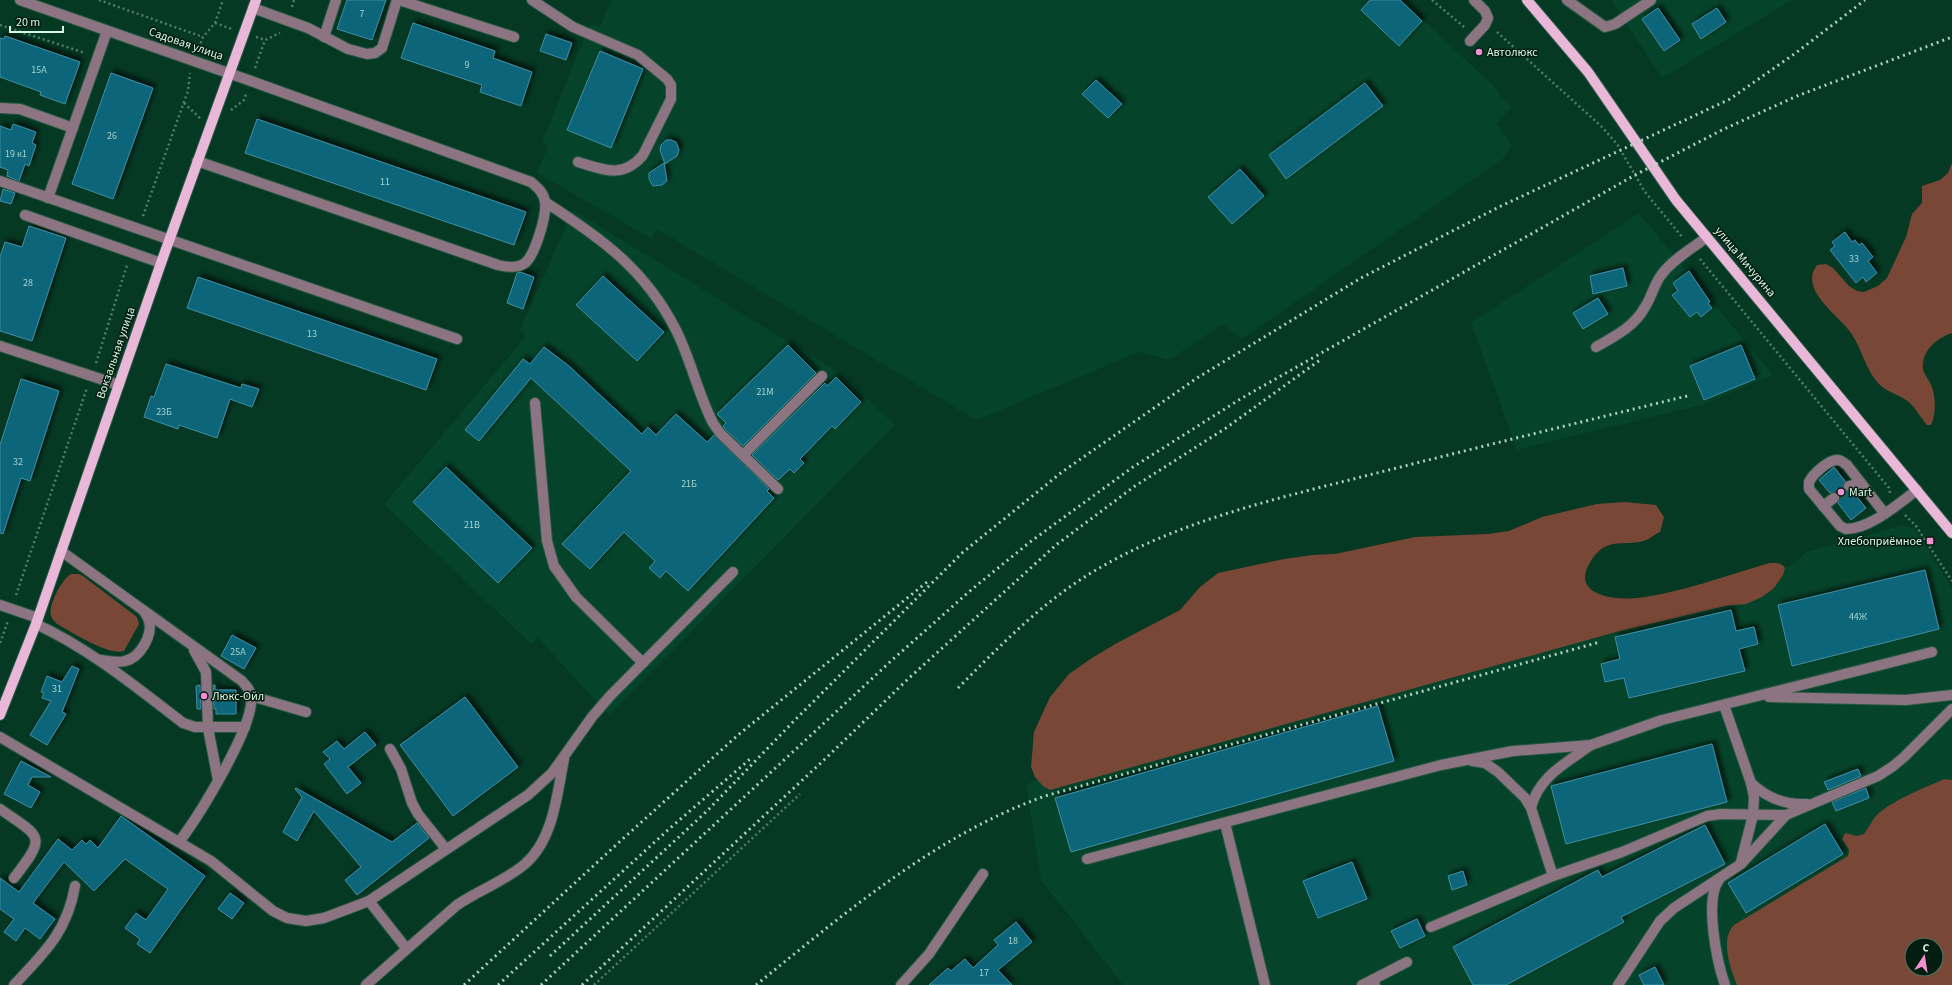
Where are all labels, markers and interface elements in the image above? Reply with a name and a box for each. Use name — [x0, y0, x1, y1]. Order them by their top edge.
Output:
house number: 7 — [360, 7, 365, 21]
scale bar — [10, 8, 63, 34]
text: 20 m — [16, 14, 40, 31]
street label: Садовая улица — [146, 23, 226, 65]
place label: Автолюкс — [1487, 44, 1538, 61]
marker: Автолюкс — [1474, 47, 1484, 57]
house number: 9 — [465, 58, 470, 72]
house number: 15А — [31, 63, 47, 77]
house number: 26 — [107, 129, 117, 143]
house number: 19 к1 — [5, 147, 27, 161]
house number: 11 — [380, 175, 390, 189]
street label: улица Мичурина — [1710, 223, 1780, 301]
house number: 33 — [1849, 252, 1859, 266]
house number: 28 — [23, 276, 33, 290]
street label: Вокзальная улица — [92, 305, 140, 401]
house number: 13 — [307, 327, 317, 341]
house number: 21М — [756, 385, 774, 399]
house number: 23Б — [156, 405, 172, 419]
house number: 32 — [13, 455, 23, 469]
house number: 21Б — [681, 477, 697, 491]
place label: Mart — [1849, 484, 1872, 501]
marker: Mart — [1836, 487, 1846, 497]
house number: 21В — [464, 518, 480, 532]
place label: Хлебоприёмное — [1838, 533, 1922, 550]
marker: Хлебоприёмное — [1925, 536, 1935, 546]
house number: 44Ж — [1849, 610, 1868, 624]
house number: 25А — [230, 645, 246, 659]
house number: 31 — [52, 682, 62, 696]
place label: Люкс-Ойл — [212, 688, 264, 705]
marker: Люкс-Ойл — [199, 691, 209, 701]
house number: 18 — [1008, 934, 1018, 948]
north arrow — [1904, 937, 1944, 977]
text: С — [1921, 940, 1931, 956]
house number: 17 — [979, 966, 989, 980]

